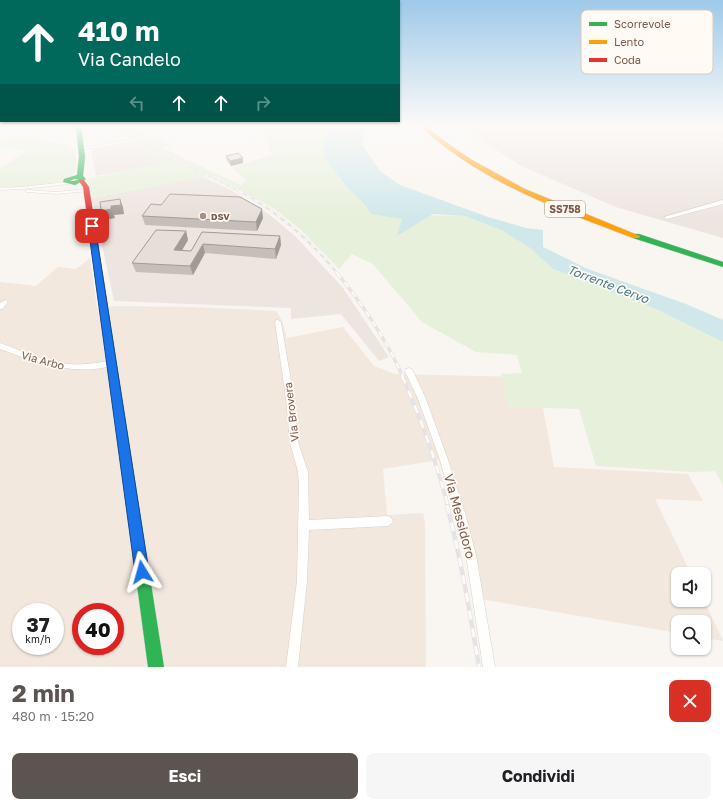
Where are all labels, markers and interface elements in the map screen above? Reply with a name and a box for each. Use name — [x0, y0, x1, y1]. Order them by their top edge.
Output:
legend — [581, 10, 713, 74]
text: 410 m — [78, 14, 160, 47]
icon: ahead — [12, 16, 64, 68]
text: Scorrevole — [614, 17, 671, 30]
text: Lento — [614, 35, 645, 48]
text: Via Candelo — [78, 48, 181, 70]
text: Coda — [614, 53, 641, 66]
icon: left — [126, 92, 148, 114]
icon: ahead — [168, 92, 190, 114]
icon: ahead — [210, 92, 232, 114]
icon: right — [252, 92, 274, 114]
road number: SS758 — [545, 201, 585, 217]
pin — [75, 209, 109, 243]
marker: DSV — [198, 211, 208, 221]
place label: DSV — [211, 211, 230, 222]
icon: arrive — [81, 215, 103, 237]
water label: Torrente Cervo — [565, 262, 651, 307]
street label: Via Arbo — [20, 348, 66, 372]
street label: Via Brovera — [281, 381, 301, 443]
street label: Via Messidoro — [441, 472, 479, 560]
position arrow — [121, 551, 163, 593]
map controls — [671, 567, 711, 655]
button: sound — [671, 567, 711, 607]
speed limit sign: 40 — [72, 603, 124, 655]
text: 37 — [26, 612, 50, 636]
button: search — [671, 615, 711, 655]
text: km/h — [25, 633, 51, 645]
text: 2 min — [12, 678, 75, 707]
button: close — [669, 680, 711, 722]
text: 480 m · 15:20 — [12, 708, 94, 724]
button: Esci — [12, 753, 358, 799]
button: Condividi — [366, 753, 711, 799]

